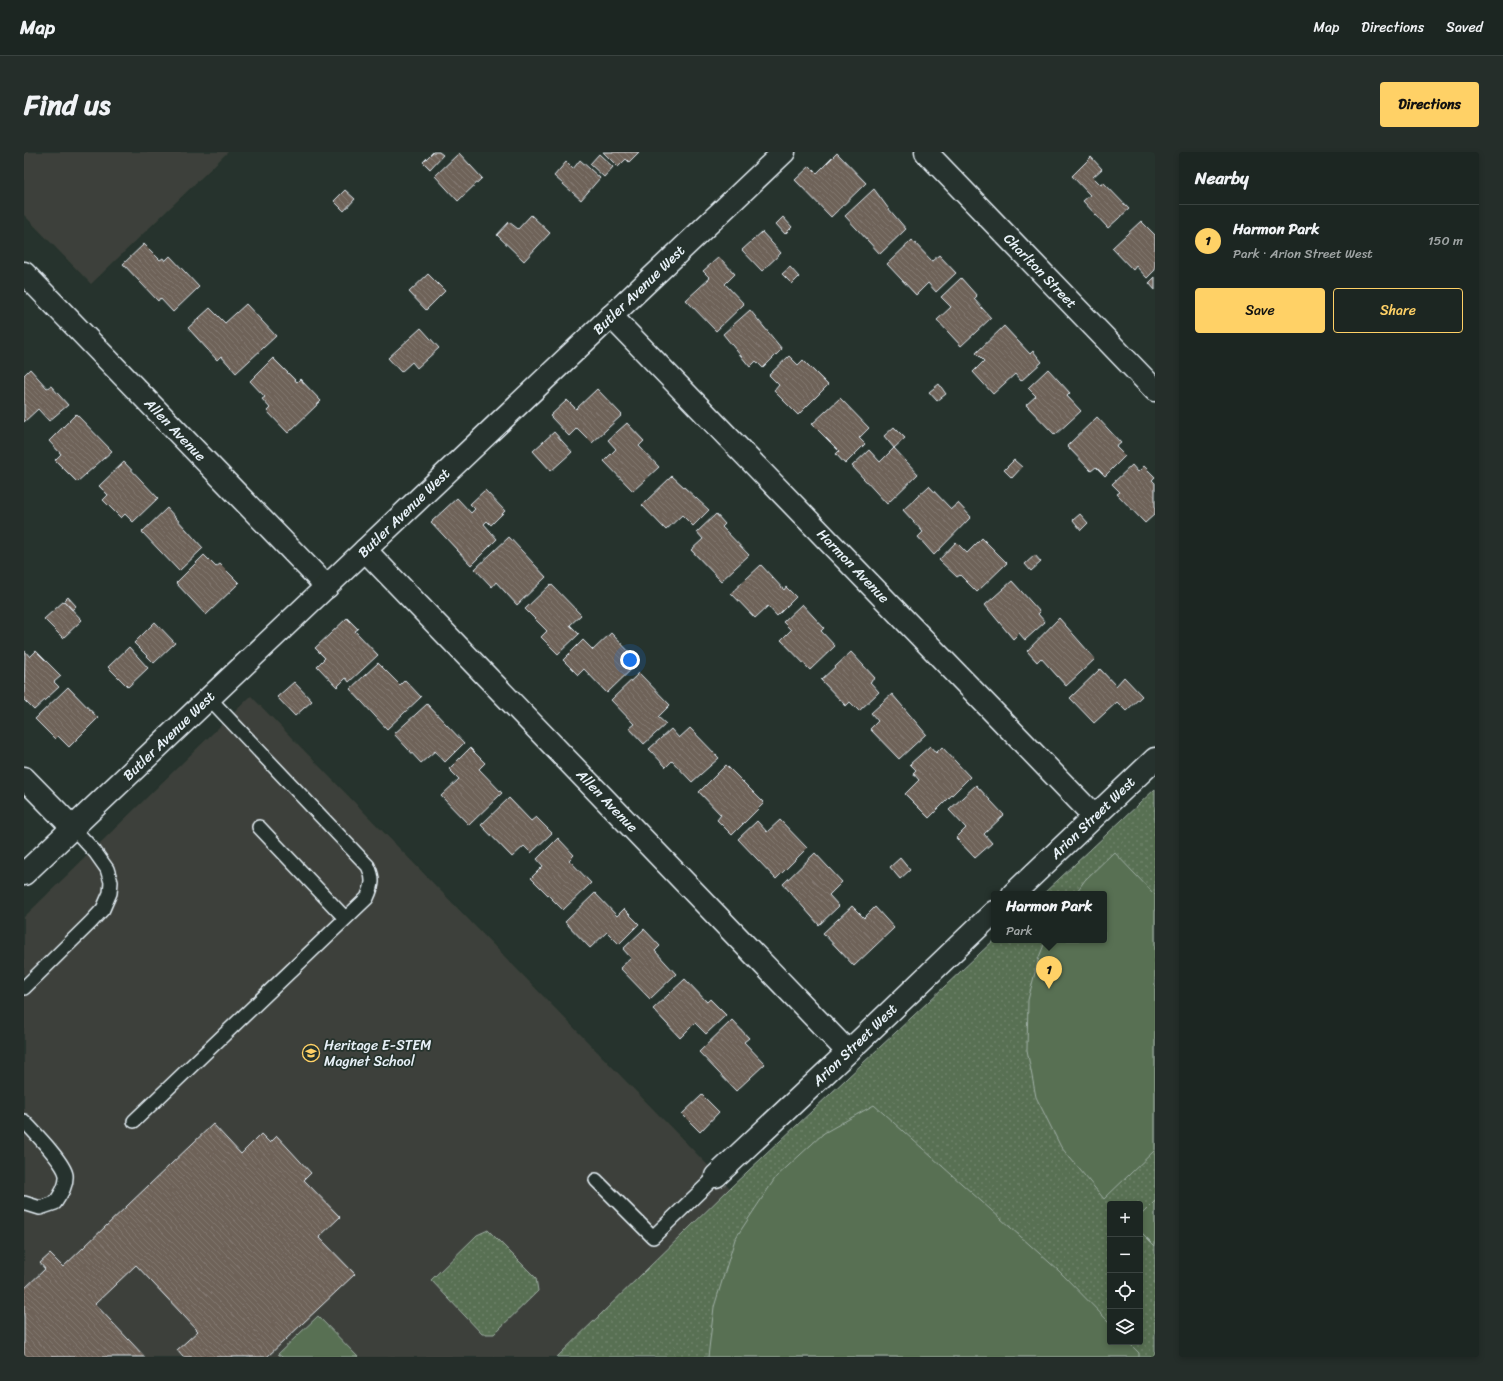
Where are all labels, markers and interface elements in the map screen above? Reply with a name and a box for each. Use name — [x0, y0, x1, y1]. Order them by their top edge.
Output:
text: Map — [20, 11, 55, 44]
text: Map — [1313, 15, 1339, 40]
text: Directions — [1361, 15, 1424, 40]
text: Saved — [1446, 15, 1483, 40]
text: Find us — [24, 80, 111, 129]
button: Directions — [1380, 82, 1479, 127]
text: Nearby — [1195, 163, 1249, 193]
text: Harmon Park — [1233, 216, 1319, 242]
street label: Charlton Street — [997, 227, 1083, 315]
text: 1 — [1205, 229, 1211, 252]
text: 150 m — [1428, 229, 1463, 252]
street label: Butler Avenue West — [587, 239, 691, 341]
text: Park · Arion Street West — [1233, 242, 1373, 265]
button: Save — [1195, 288, 1325, 333]
button: Share — [1333, 288, 1463, 333]
street label: Allen Avenue — [137, 392, 212, 468]
street label: Butler Avenue West — [352, 462, 456, 564]
street label: Harmon Avenue — [810, 523, 896, 609]
your location — [620, 650, 640, 670]
street label: Butler Avenue West — [117, 685, 221, 787]
street label: Allen Avenue — [569, 763, 644, 839]
street label: Arion Street West — [1044, 771, 1142, 866]
popup — [991, 891, 1107, 943]
text: Harmon Park — [1006, 893, 1092, 919]
text: Park — [1006, 919, 1033, 942]
pin: 1 — [1036, 956, 1062, 989]
street label: Arion Street West — [806, 998, 904, 1093]
place label: Heritage E-STEM Magnet School — [324, 1033, 432, 1074]
school or university icon: Heritage E-STEM Magnet School — [301, 1043, 321, 1063]
map controls — [1107, 1201, 1143, 1345]
button: + — [1107, 1201, 1143, 1237]
button: − — [1107, 1237, 1143, 1273]
button: locate — [1107, 1273, 1143, 1309]
button: layers — [1107, 1309, 1143, 1345]

